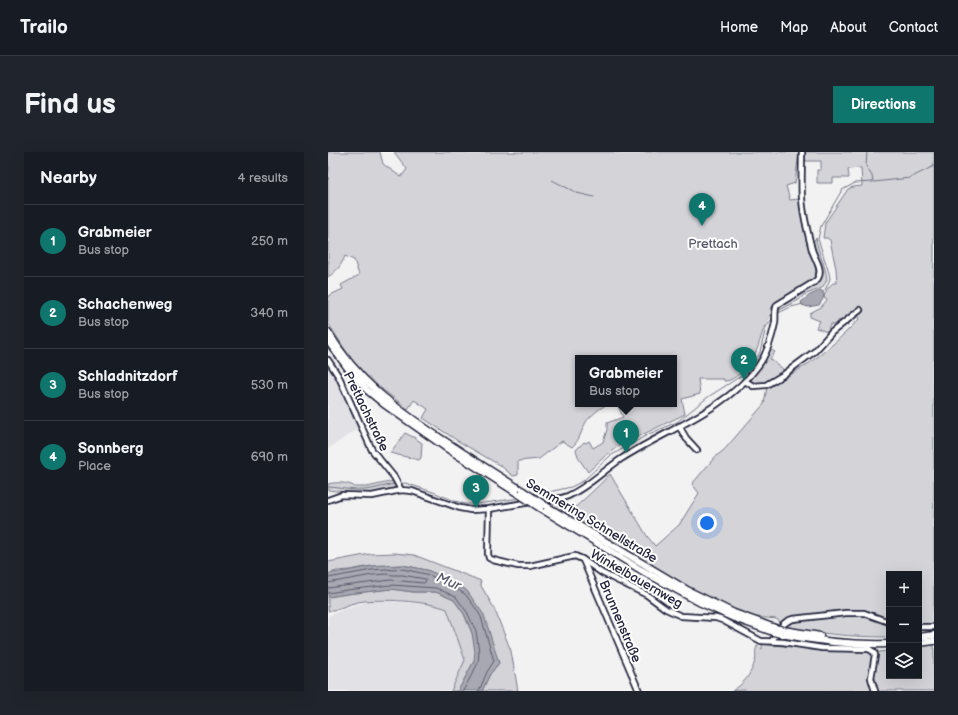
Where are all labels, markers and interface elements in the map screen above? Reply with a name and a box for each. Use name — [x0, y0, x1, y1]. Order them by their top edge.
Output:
text: Trailo — [20, 16, 68, 39]
text: Home — [720, 19, 758, 36]
text: Map — [780, 19, 808, 36]
text: About — [830, 19, 867, 36]
text: Contact — [889, 19, 938, 36]
button: Directions — [833, 86, 934, 123]
text: Find us — [24, 88, 116, 121]
text: Nearby — [40, 168, 97, 188]
text: 4 results — [238, 170, 288, 186]
pin: 4 — [689, 193, 715, 226]
text: Grabmeier — [78, 223, 152, 242]
text: 1 — [50, 233, 56, 249]
text: 250 m — [251, 233, 288, 249]
park label: Prettach — [688, 236, 738, 252]
text: Bus stop — [78, 242, 129, 258]
text: Schachenweg — [78, 295, 172, 314]
text: 2 — [49, 305, 57, 321]
text: 340 m — [250, 305, 288, 321]
text: Bus stop — [78, 314, 129, 330]
pin: 2 — [731, 347, 757, 380]
popup — [575, 355, 677, 407]
text: Grabmeier — [589, 364, 663, 383]
text: Schladnitzdorf — [78, 367, 178, 386]
street label: Prettachstraße — [340, 369, 392, 454]
text: 3 — [49, 377, 57, 393]
text: 530 m — [251, 377, 288, 393]
text: Bus stop — [589, 383, 640, 399]
text: Bus stop — [78, 386, 129, 402]
pin: 1 — [613, 420, 639, 453]
text: Sonnberg — [78, 439, 143, 458]
text: 4 — [49, 449, 57, 465]
text: 690 m — [251, 449, 288, 465]
text: Place — [78, 458, 111, 474]
pin: 3 — [463, 475, 489, 508]
street label: Semmering Schnellstraße — [523, 475, 660, 567]
your location — [697, 513, 717, 533]
street label: Winkelbauernweg — [588, 546, 685, 612]
water label: Mur — [434, 569, 464, 595]
map controls — [886, 571, 922, 679]
button: + — [886, 571, 922, 607]
street label: Brunnenstraße — [596, 578, 645, 665]
button: − — [886, 607, 922, 643]
button: layers — [886, 643, 922, 679]

